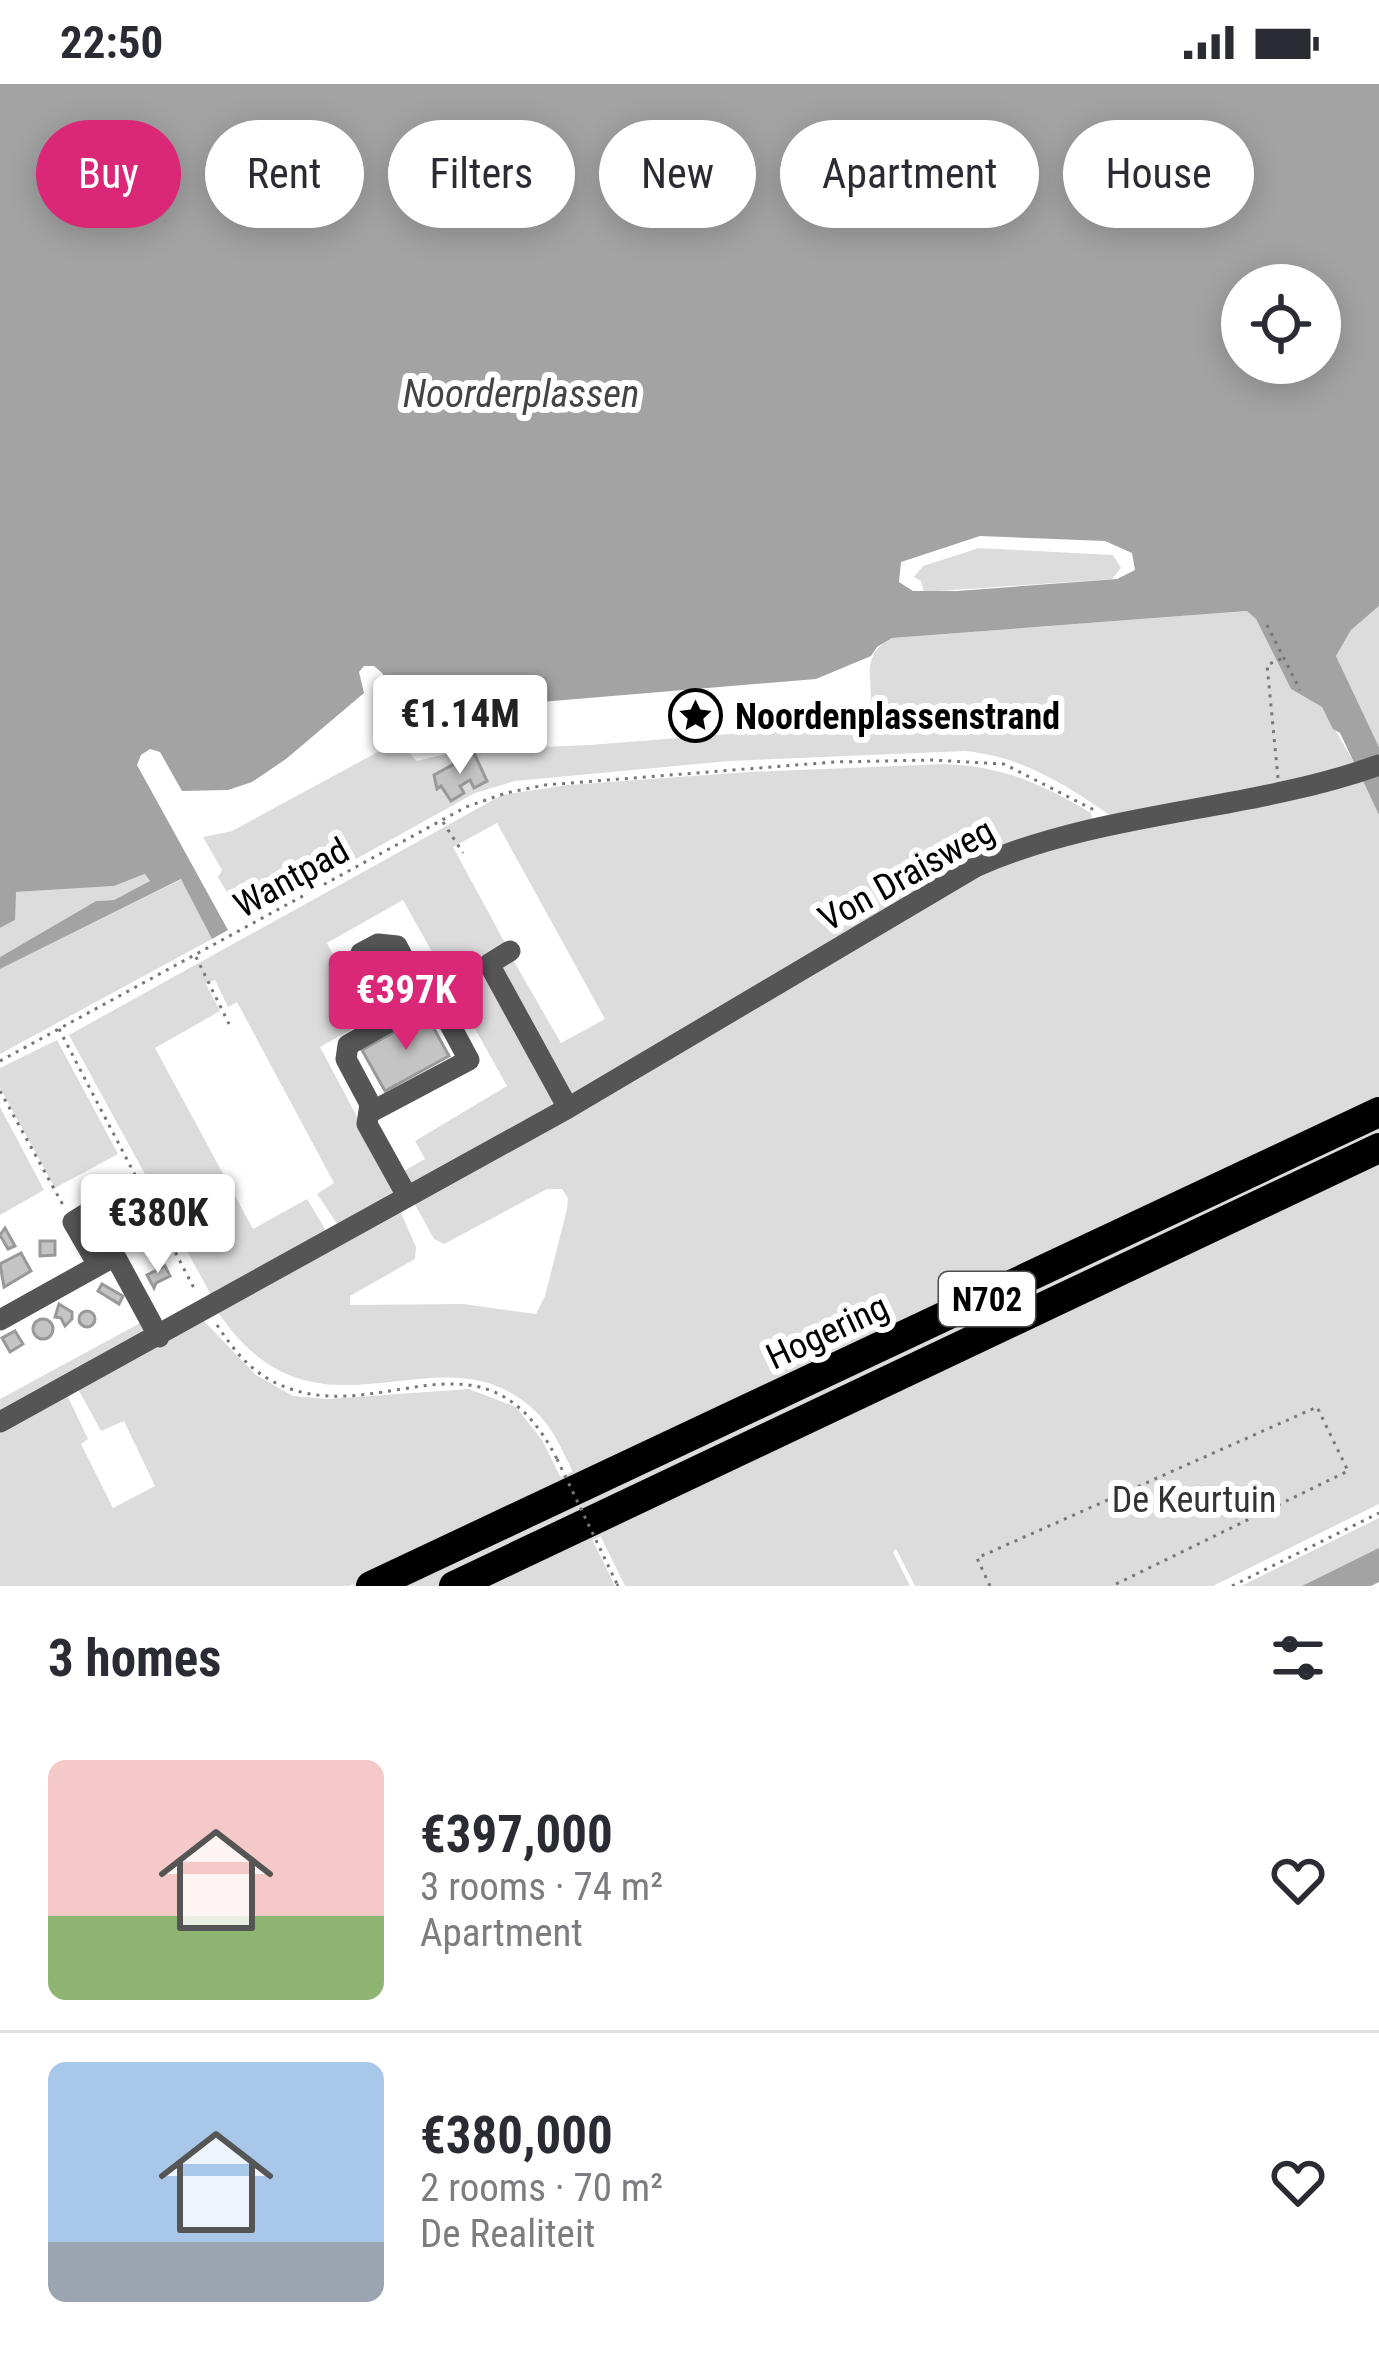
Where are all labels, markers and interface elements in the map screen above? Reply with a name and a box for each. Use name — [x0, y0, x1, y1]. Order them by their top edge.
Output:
text: 22:50 — [60, 16, 163, 69]
chip: Buy — [36, 120, 181, 228]
chip: Rent — [205, 120, 364, 228]
chip: Filters — [388, 120, 575, 228]
chip: New — [599, 120, 756, 228]
chip: Apartment — [780, 120, 1039, 228]
chip: House — [1063, 120, 1254, 228]
map controls — [1221, 264, 1341, 384]
button: locate — [1221, 264, 1341, 384]
water label: Noorderplassen — [403, 371, 639, 417]
pin: €1.14M — [362, 675, 558, 777]
place icon: Noordenplassenstrand — [668, 688, 724, 744]
text: €1.14M — [400, 691, 520, 737]
place label: Noordenplassenstrand — [735, 696, 1060, 738]
street label: Von Draisweg — [812, 810, 1001, 940]
street label: Wantpad — [227, 829, 356, 927]
pin: €397K — [322, 951, 490, 1053]
text: €397K — [356, 967, 456, 1013]
pin: €380K — [74, 1174, 242, 1276]
text: €380K — [108, 1190, 208, 1236]
road number: N702 — [939, 1272, 1035, 1326]
street label: Hogering — [760, 1286, 895, 1378]
park label: De Keurtuin — [1112, 1479, 1276, 1521]
icon: filters — [1265, 1625, 1331, 1691]
text: 3 homes — [48, 1629, 221, 1688]
text: €397,000 — [420, 1805, 613, 1864]
icon: home — [144, 1808, 288, 1952]
icon: heart — [1265, 1847, 1331, 1913]
text: 3 rooms · 74 m² — [420, 1864, 663, 1910]
text: Apartment — [420, 1910, 583, 1956]
text: €380,000 — [420, 2106, 613, 2165]
icon: home — [144, 2110, 288, 2254]
icon: heart — [1265, 2149, 1331, 2215]
text: 2 rooms · 70 m² — [420, 2165, 663, 2211]
text: De Realiteit — [420, 2211, 595, 2257]

